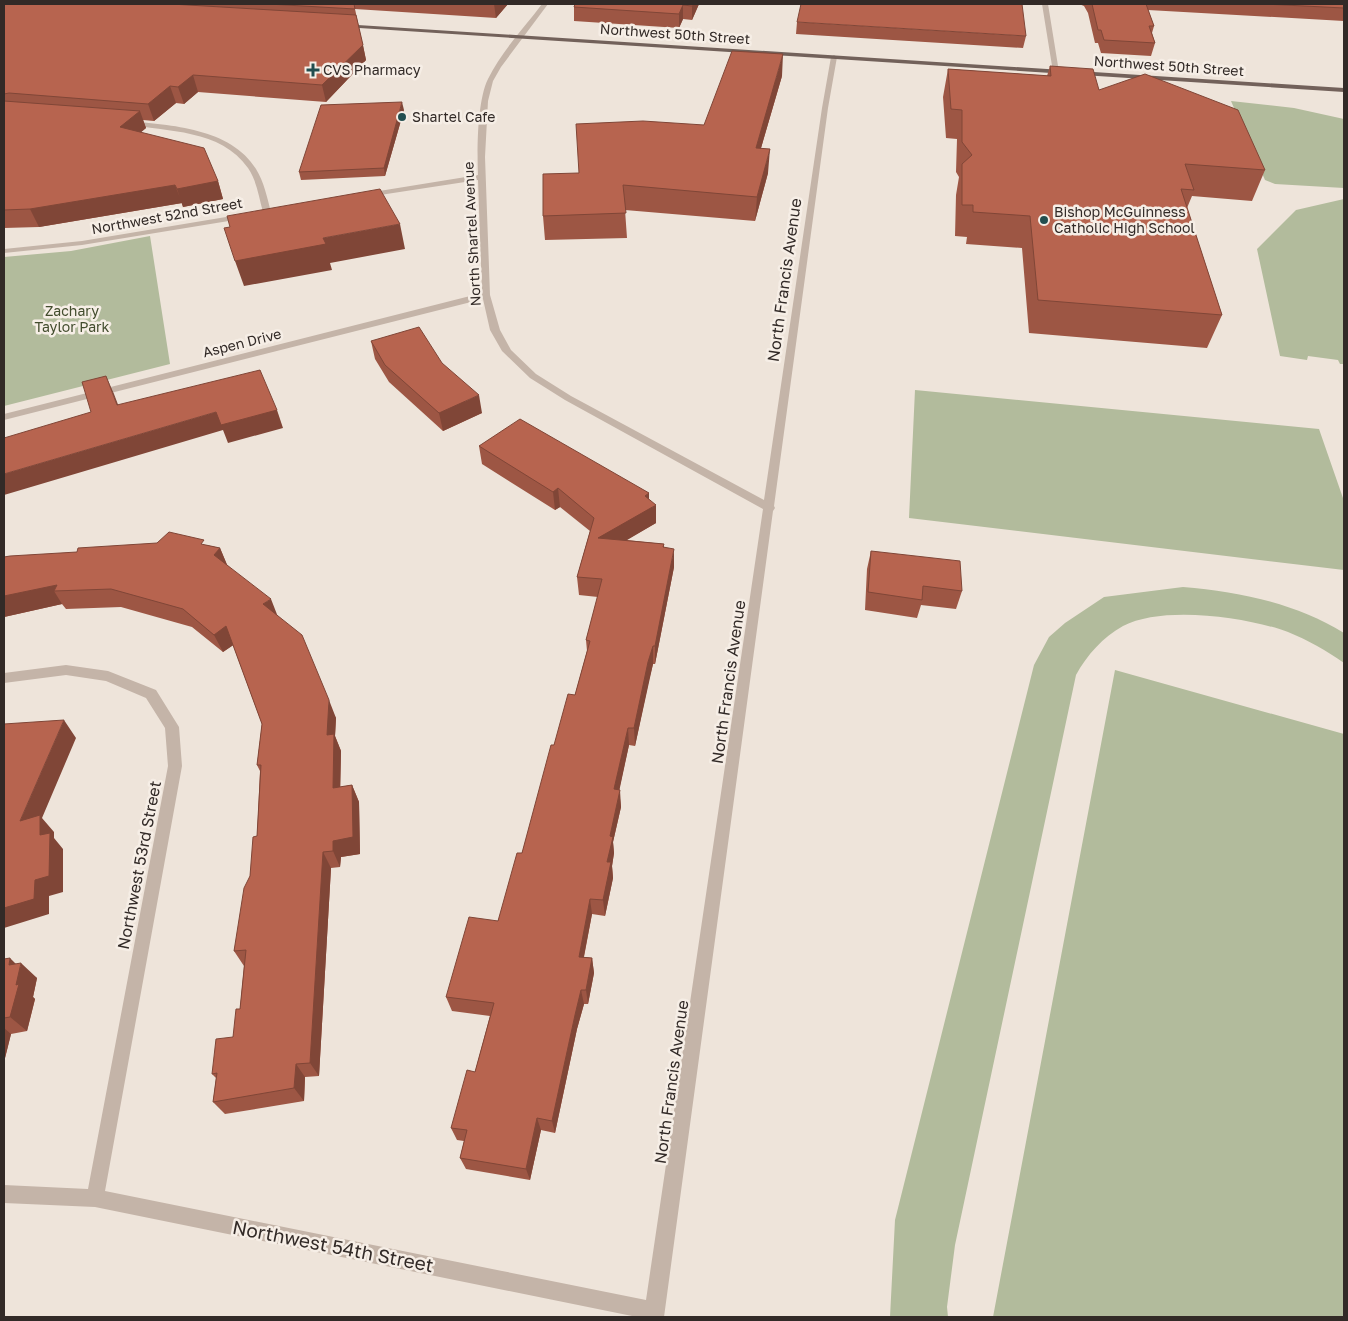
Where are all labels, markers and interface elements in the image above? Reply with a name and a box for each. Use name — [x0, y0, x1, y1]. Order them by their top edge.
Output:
street label: Northwest 50th Street — [599, 20, 751, 47]
street label: Northwest 50th Street — [1093, 52, 1245, 79]
place label: CVS Pharmacy — [323, 61, 421, 78]
marker: CVS Pharmacy — [307, 64, 319, 76]
place label: Shartel Cafe — [412, 108, 495, 125]
marker: Shartel Cafe — [396, 111, 408, 123]
street label: North Shartel Avenue — [459, 161, 484, 307]
street label: Northwest 52nd Street — [90, 194, 244, 237]
street label: North Francis Avenue — [763, 197, 805, 363]
place label: Bishop McGuinness Catholic High School — [1054, 203, 1195, 236]
marker: Bishop McGuinness Catholic High School — [1038, 214, 1050, 226]
park label: Zachary Taylor Park — [35, 302, 110, 335]
street label: Aspen Drive — [201, 325, 283, 360]
street label: North Francis Avenue — [707, 599, 749, 765]
street label: Northwest 53rd Street — [113, 779, 165, 951]
street label: North Francis Avenue — [650, 999, 692, 1165]
street label: Northwest 54th Street — [231, 1215, 436, 1276]

